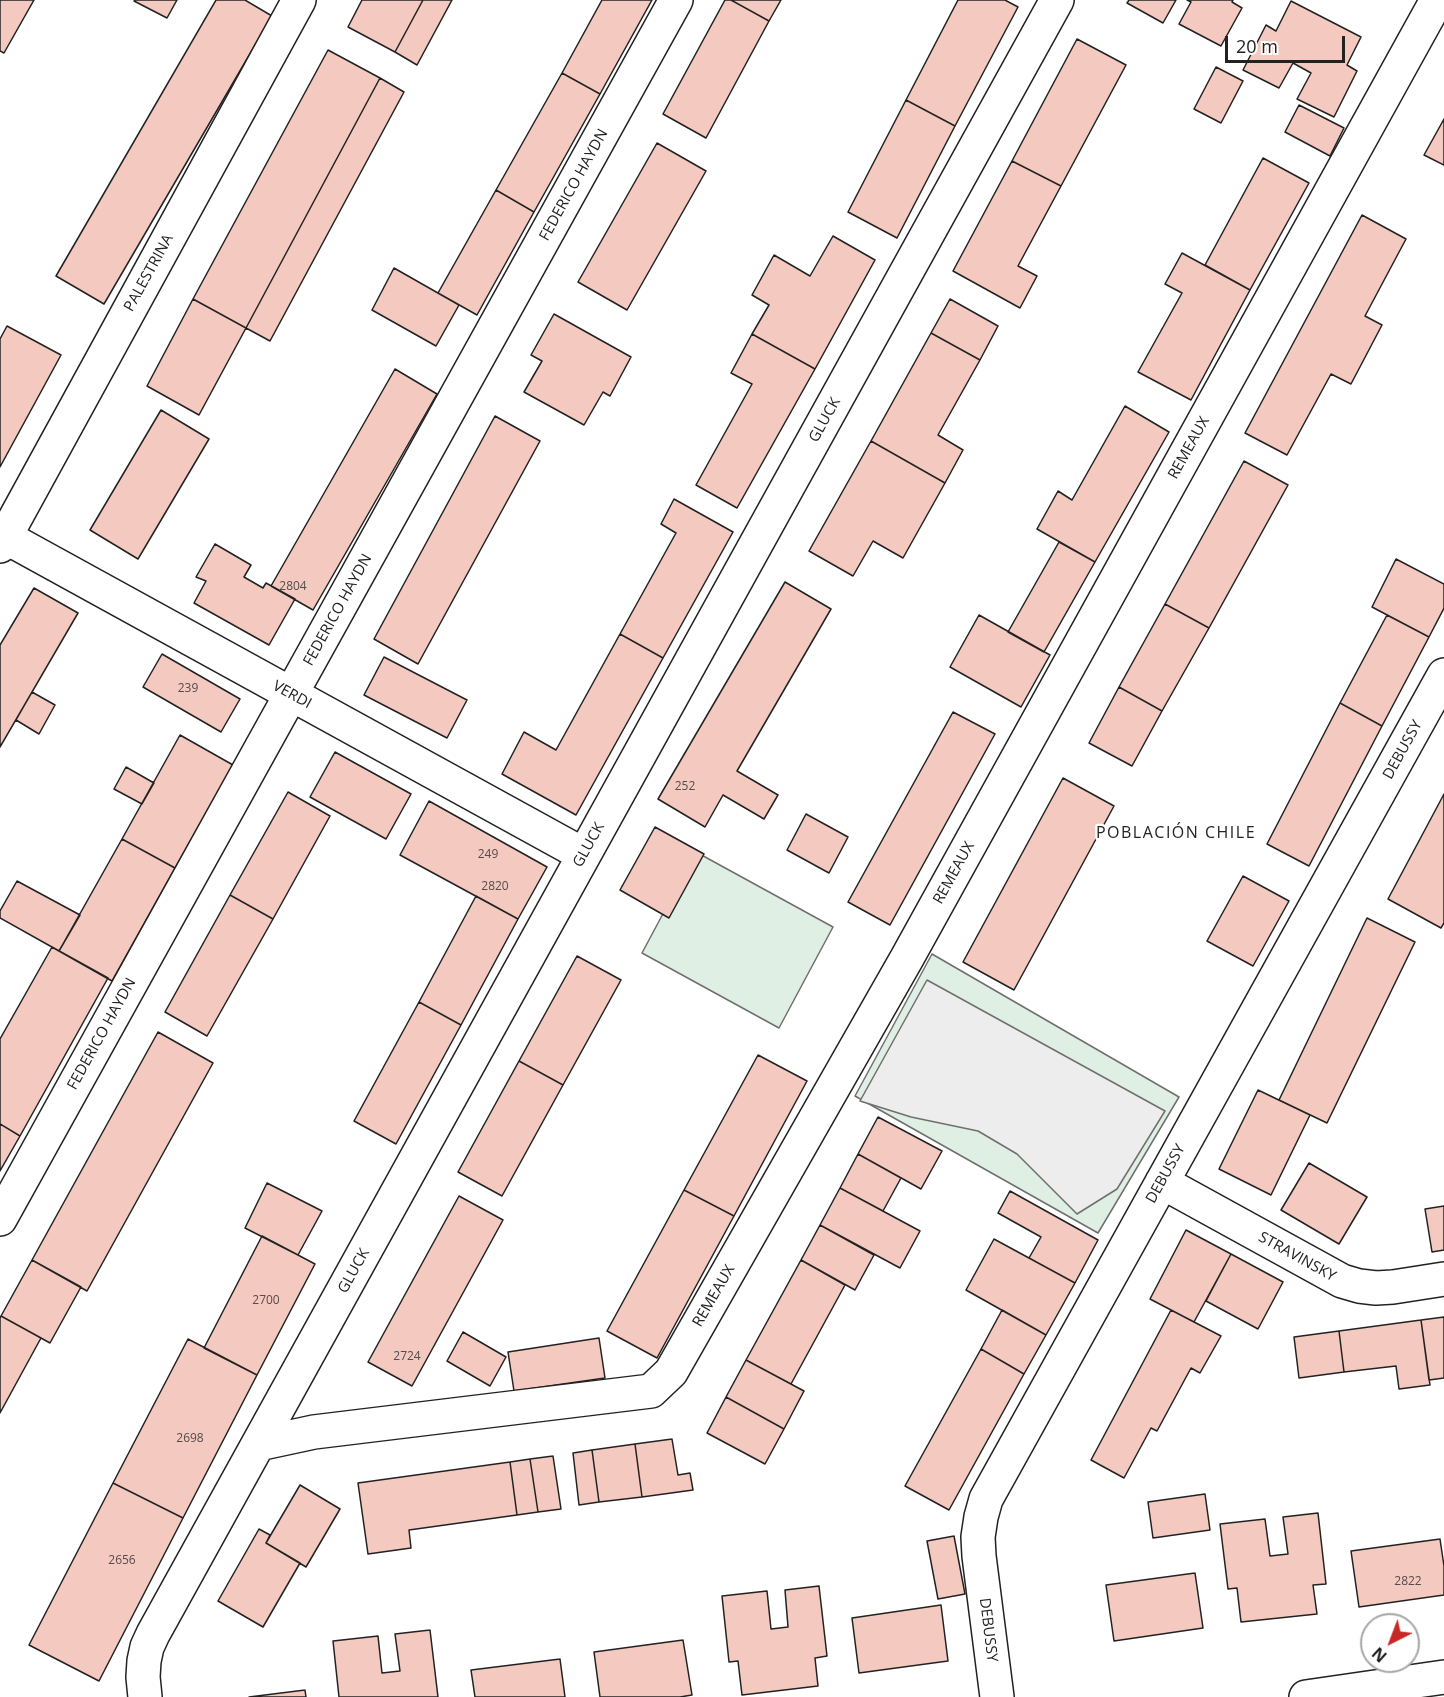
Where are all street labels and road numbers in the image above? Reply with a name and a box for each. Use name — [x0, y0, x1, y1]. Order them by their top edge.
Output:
street label: FEDERICO HAYDN — [536, 126, 612, 244]
street label: PALESTRINA — [120, 231, 178, 315]
street label: GLUCK — [805, 395, 845, 445]
street label: REMEAUX — [1165, 414, 1213, 482]
street label: FEDERICO HAYDN — [300, 551, 376, 669]
street label: VERDI — [269, 677, 315, 713]
street label: DEBUSSY — [1379, 717, 1427, 783]
street label: GLUCK — [569, 820, 609, 870]
street label: REMEAUX — [930, 839, 978, 907]
street label: FEDERICO HAYDN — [64, 975, 140, 1093]
street label: DEBUSSY — [1142, 1141, 1190, 1207]
street label: STRAVINSKY — [1255, 1228, 1339, 1286]
street label: GLUCK — [334, 1246, 374, 1296]
street label: REMEAUX — [689, 1262, 739, 1330]
street label: DEBUSSY — [975, 1597, 1001, 1663]

